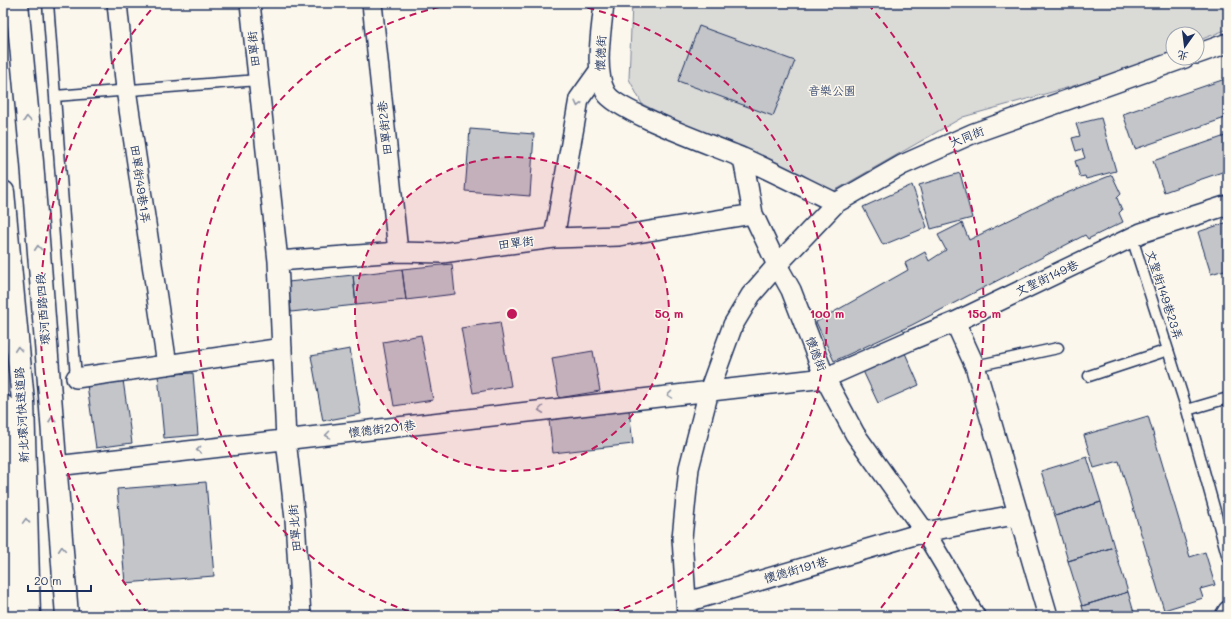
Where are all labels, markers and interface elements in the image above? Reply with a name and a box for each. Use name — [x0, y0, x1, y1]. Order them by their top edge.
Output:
north arrow — [1165, 26, 1205, 66]
street label: 田單街 — [243, 30, 263, 68]
street label: 懷德街 — [591, 35, 609, 71]
text: 北 — [1175, 48, 1190, 65]
park label: 音樂公園 — [808, 82, 856, 98]
street label: 田單街2巷 — [373, 100, 395, 156]
one-way arrow — [575, 101, 583, 107]
one-way arrow — [23, 116, 32, 122]
street label: 大同街 — [947, 122, 986, 150]
street label: 田單街49巷1弄 — [128, 143, 154, 224]
street label: 田單街 — [497, 232, 535, 252]
one-way arrow — [34, 245, 43, 251]
street label: 文聖街149巷23弄 — [1143, 248, 1187, 341]
street label: 文聖街149巷 — [1013, 256, 1081, 299]
street label: 環河西路四段 — [32, 273, 52, 346]
text: 50 m — [655, 305, 683, 321]
text: 100 m — [810, 305, 844, 321]
text: 150 m — [967, 305, 1001, 321]
centre of rings — [505, 307, 519, 321]
street label: 懷德街 — [803, 334, 831, 373]
one-way arrow — [13, 346, 22, 352]
street label: 新北環河快速道路 — [10, 367, 32, 463]
one-way arrow — [667, 390, 673, 399]
one-way arrow — [538, 405, 544, 414]
street label: 懷德街201巷 — [347, 416, 416, 440]
one-way arrow — [47, 417, 56, 423]
one-way arrow — [325, 430, 331, 439]
one-way arrow — [196, 445, 202, 454]
street label: 田單北街 — [284, 503, 304, 553]
one-way arrow — [22, 518, 31, 524]
one-way arrow — [58, 546, 67, 552]
street label: 懷德街191巷 — [762, 552, 830, 586]
scale bar — [28, 567, 91, 593]
text: 20 m — [34, 572, 62, 588]

